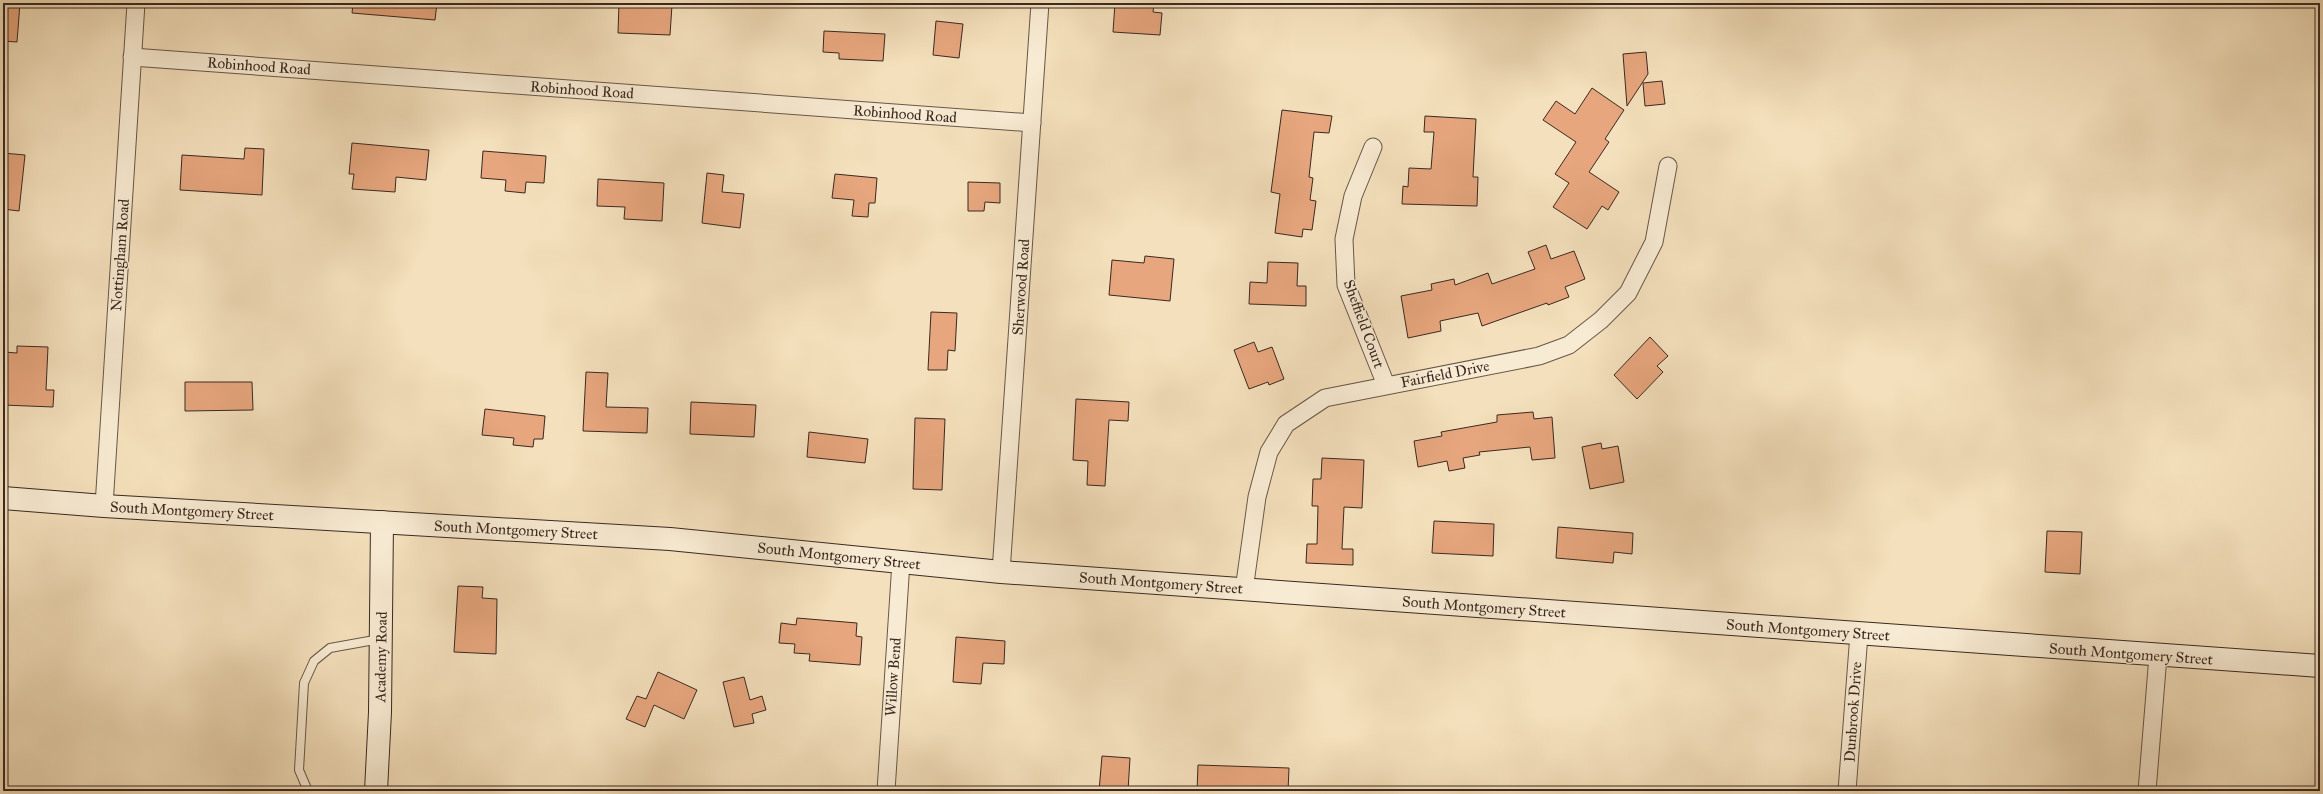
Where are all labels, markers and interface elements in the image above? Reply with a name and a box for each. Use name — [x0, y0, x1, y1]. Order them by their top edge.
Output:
street label: Robinhood Road — [207, 53, 312, 79]
street label: Robinhood Road — [530, 77, 635, 103]
street label: Robinhood Road — [853, 101, 958, 127]
street label: Nottingham Road — [107, 198, 133, 312]
street label: Sherwood Road — [1009, 238, 1033, 336]
street label: Sheffield Court — [1340, 277, 1389, 371]
street label: Fairfield Drive — [1399, 357, 1491, 391]
street label: South Montgomery Street — [110, 498, 275, 524]
street label: South Montgomery Street — [434, 517, 599, 543]
street label: South Montgomery Street — [756, 538, 922, 574]
street label: South Montgomery Street — [1079, 568, 1244, 598]
street label: South Montgomery Street — [1402, 592, 1567, 622]
street label: Academy Road — [371, 611, 391, 704]
street label: South Montgomery Street — [1726, 615, 1891, 645]
street label: Willow Bend — [881, 637, 905, 717]
street label: South Montgomery Street — [2049, 639, 2214, 669]
street label: Dunbrook Drive — [1841, 661, 1865, 763]

